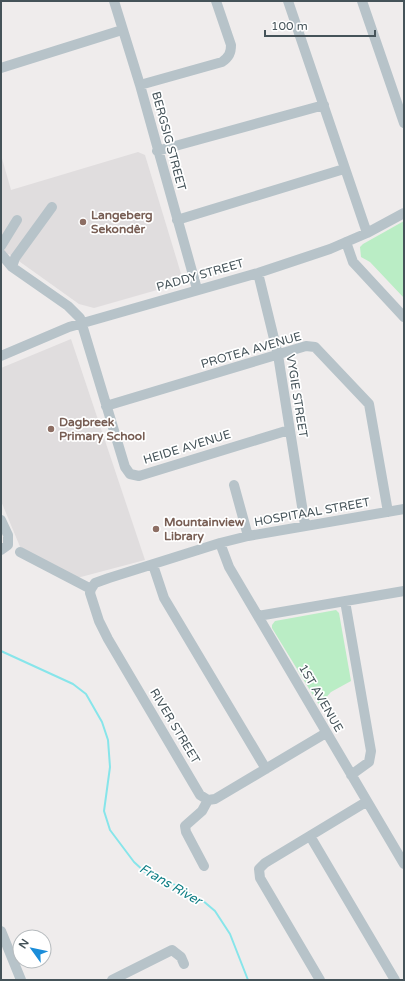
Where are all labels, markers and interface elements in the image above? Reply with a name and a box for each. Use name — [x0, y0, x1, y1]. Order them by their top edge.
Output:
scale bar — [265, 12, 375, 38]
text: 100 m — [271, 19, 308, 33]
street label: BERGSIG STREET — [149, 90, 189, 193]
place label: Langeberg Sekondêr — [91, 208, 153, 236]
marker: Langeberg Sekondêr — [78, 217, 88, 227]
street label: PADDY STREET — [155, 256, 246, 294]
street label: PROTEA AVENUE — [199, 329, 303, 371]
street label: VYGIE STREET — [283, 353, 311, 439]
place label: Dagbreek Primary School — [59, 415, 145, 444]
marker: Dagbreek Primary School — [46, 424, 56, 434]
street label: HEIDE AVENUE — [142, 427, 233, 467]
street label: HOSPITAAL STREET — [253, 495, 372, 529]
place label: Mountainview Library — [164, 515, 245, 544]
marker: Mountainview Library — [151, 524, 161, 534]
street label: 1ST AVENUE — [296, 662, 346, 735]
street label: RIVER STREET — [147, 686, 203, 767]
water label: Frans River — [137, 861, 206, 910]
north arrow — [12, 929, 52, 969]
text: N — [16, 937, 32, 951]

